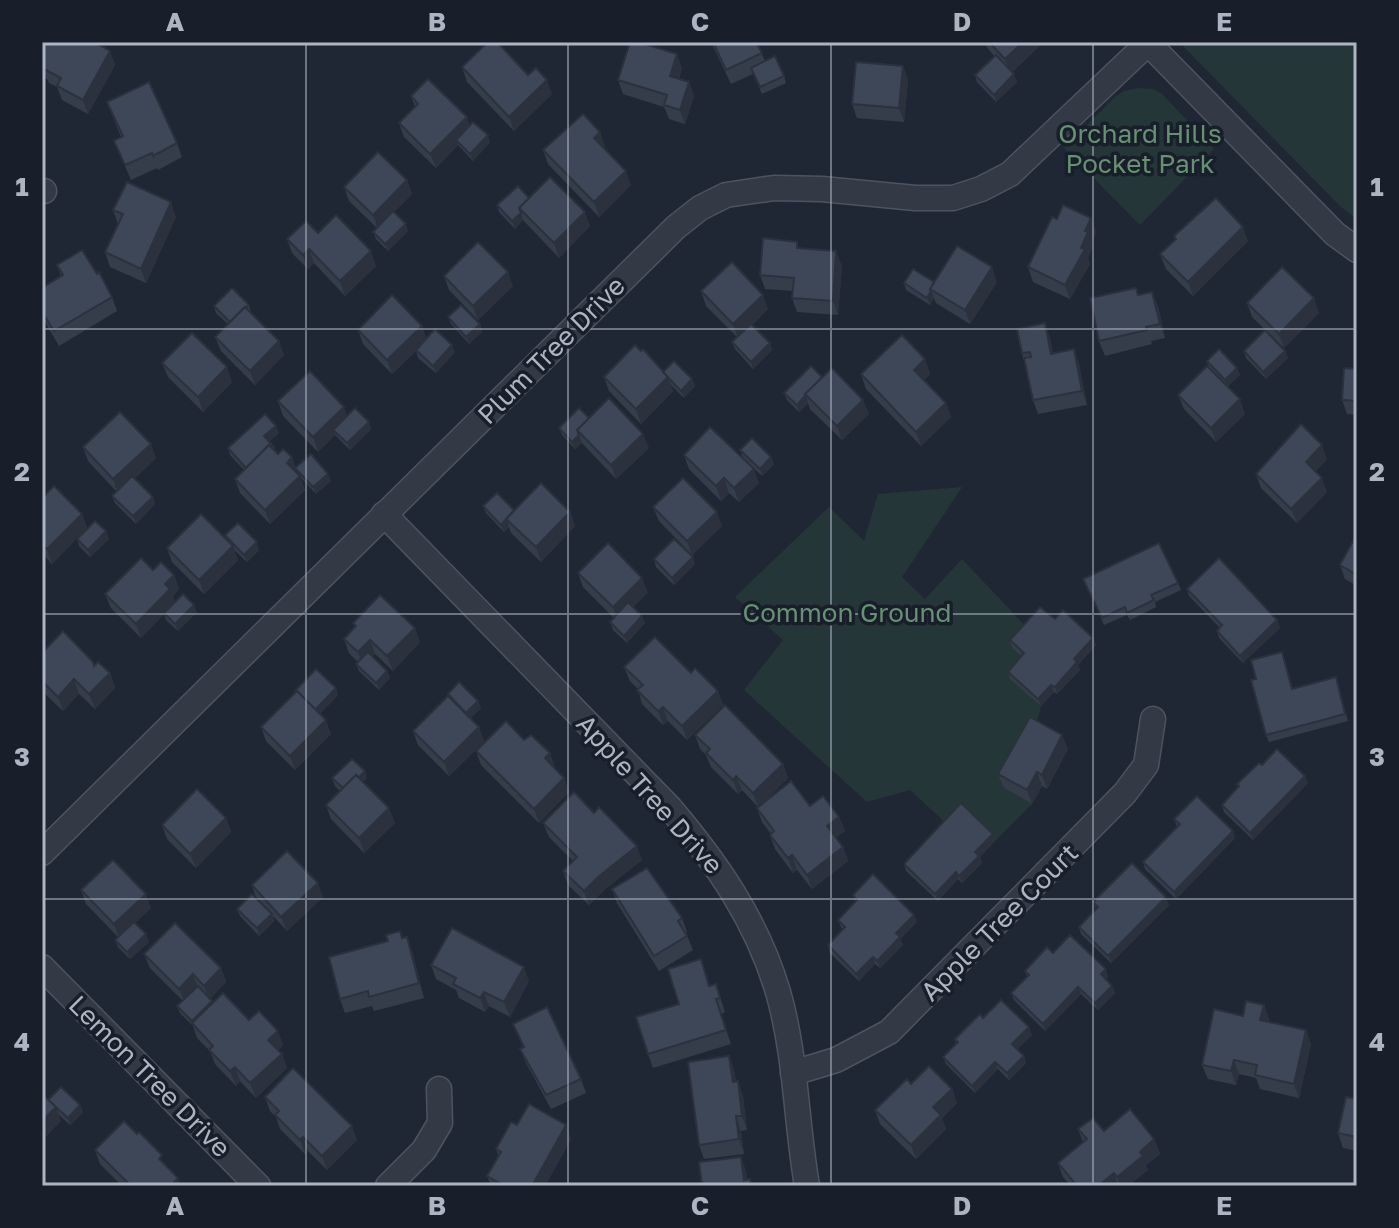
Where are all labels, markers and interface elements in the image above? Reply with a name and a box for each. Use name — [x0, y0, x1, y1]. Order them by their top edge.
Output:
text: A — [166, 6, 185, 37]
text: B — [428, 6, 446, 37]
text: C — [691, 6, 709, 37]
text: D — [953, 6, 971, 37]
text: E — [1216, 6, 1232, 37]
park label: Orchard Hills Pocket Park — [1058, 118, 1222, 179]
text: 1 — [15, 171, 29, 202]
text: 1 — [1370, 171, 1384, 202]
street label: Plum Tree Drive — [471, 270, 631, 430]
text: 2 — [14, 456, 30, 487]
text: 2 — [1369, 456, 1385, 487]
park label: Common Ground — [743, 597, 951, 628]
street label: Apple Tree Drive — [570, 708, 730, 880]
text: 3 — [14, 741, 30, 772]
text: 3 — [1369, 741, 1385, 772]
street label: Apple Tree Court — [914, 837, 1084, 1007]
street label: Lemon Tree Drive — [63, 989, 237, 1163]
text: 4 — [14, 1026, 30, 1057]
text: 4 — [1369, 1026, 1385, 1057]
text: A — [166, 1190, 185, 1221]
text: B — [428, 1190, 446, 1221]
text: C — [691, 1190, 709, 1221]
text: D — [953, 1190, 971, 1221]
text: E — [1216, 1190, 1232, 1221]

